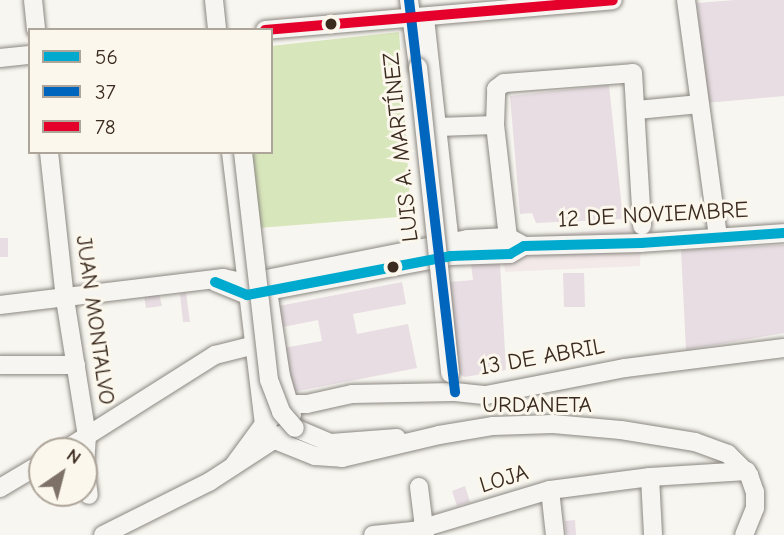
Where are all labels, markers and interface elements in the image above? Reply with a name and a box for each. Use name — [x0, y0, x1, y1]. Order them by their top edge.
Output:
unlabelled marker — [324, 17, 338, 31]
legend — [28, 28, 273, 154]
text: 56 — [95, 45, 118, 69]
street label: LUIS A. MARTÍNEZ — [377, 51, 425, 243]
text: 37 — [95, 80, 116, 104]
text: 78 — [95, 115, 116, 139]
street label: 12 DE NOVIEMBRE — [557, 196, 749, 234]
street label: JUAN MONTALVO — [69, 234, 121, 406]
unlabelled marker — [386, 260, 400, 274]
street label: 13 DE ABRIL — [477, 332, 607, 382]
street label: URDANETA — [482, 391, 592, 419]
north arrow — [28, 437, 98, 507]
text: N — [63, 444, 85, 469]
street label: LOJA — [476, 459, 532, 499]

